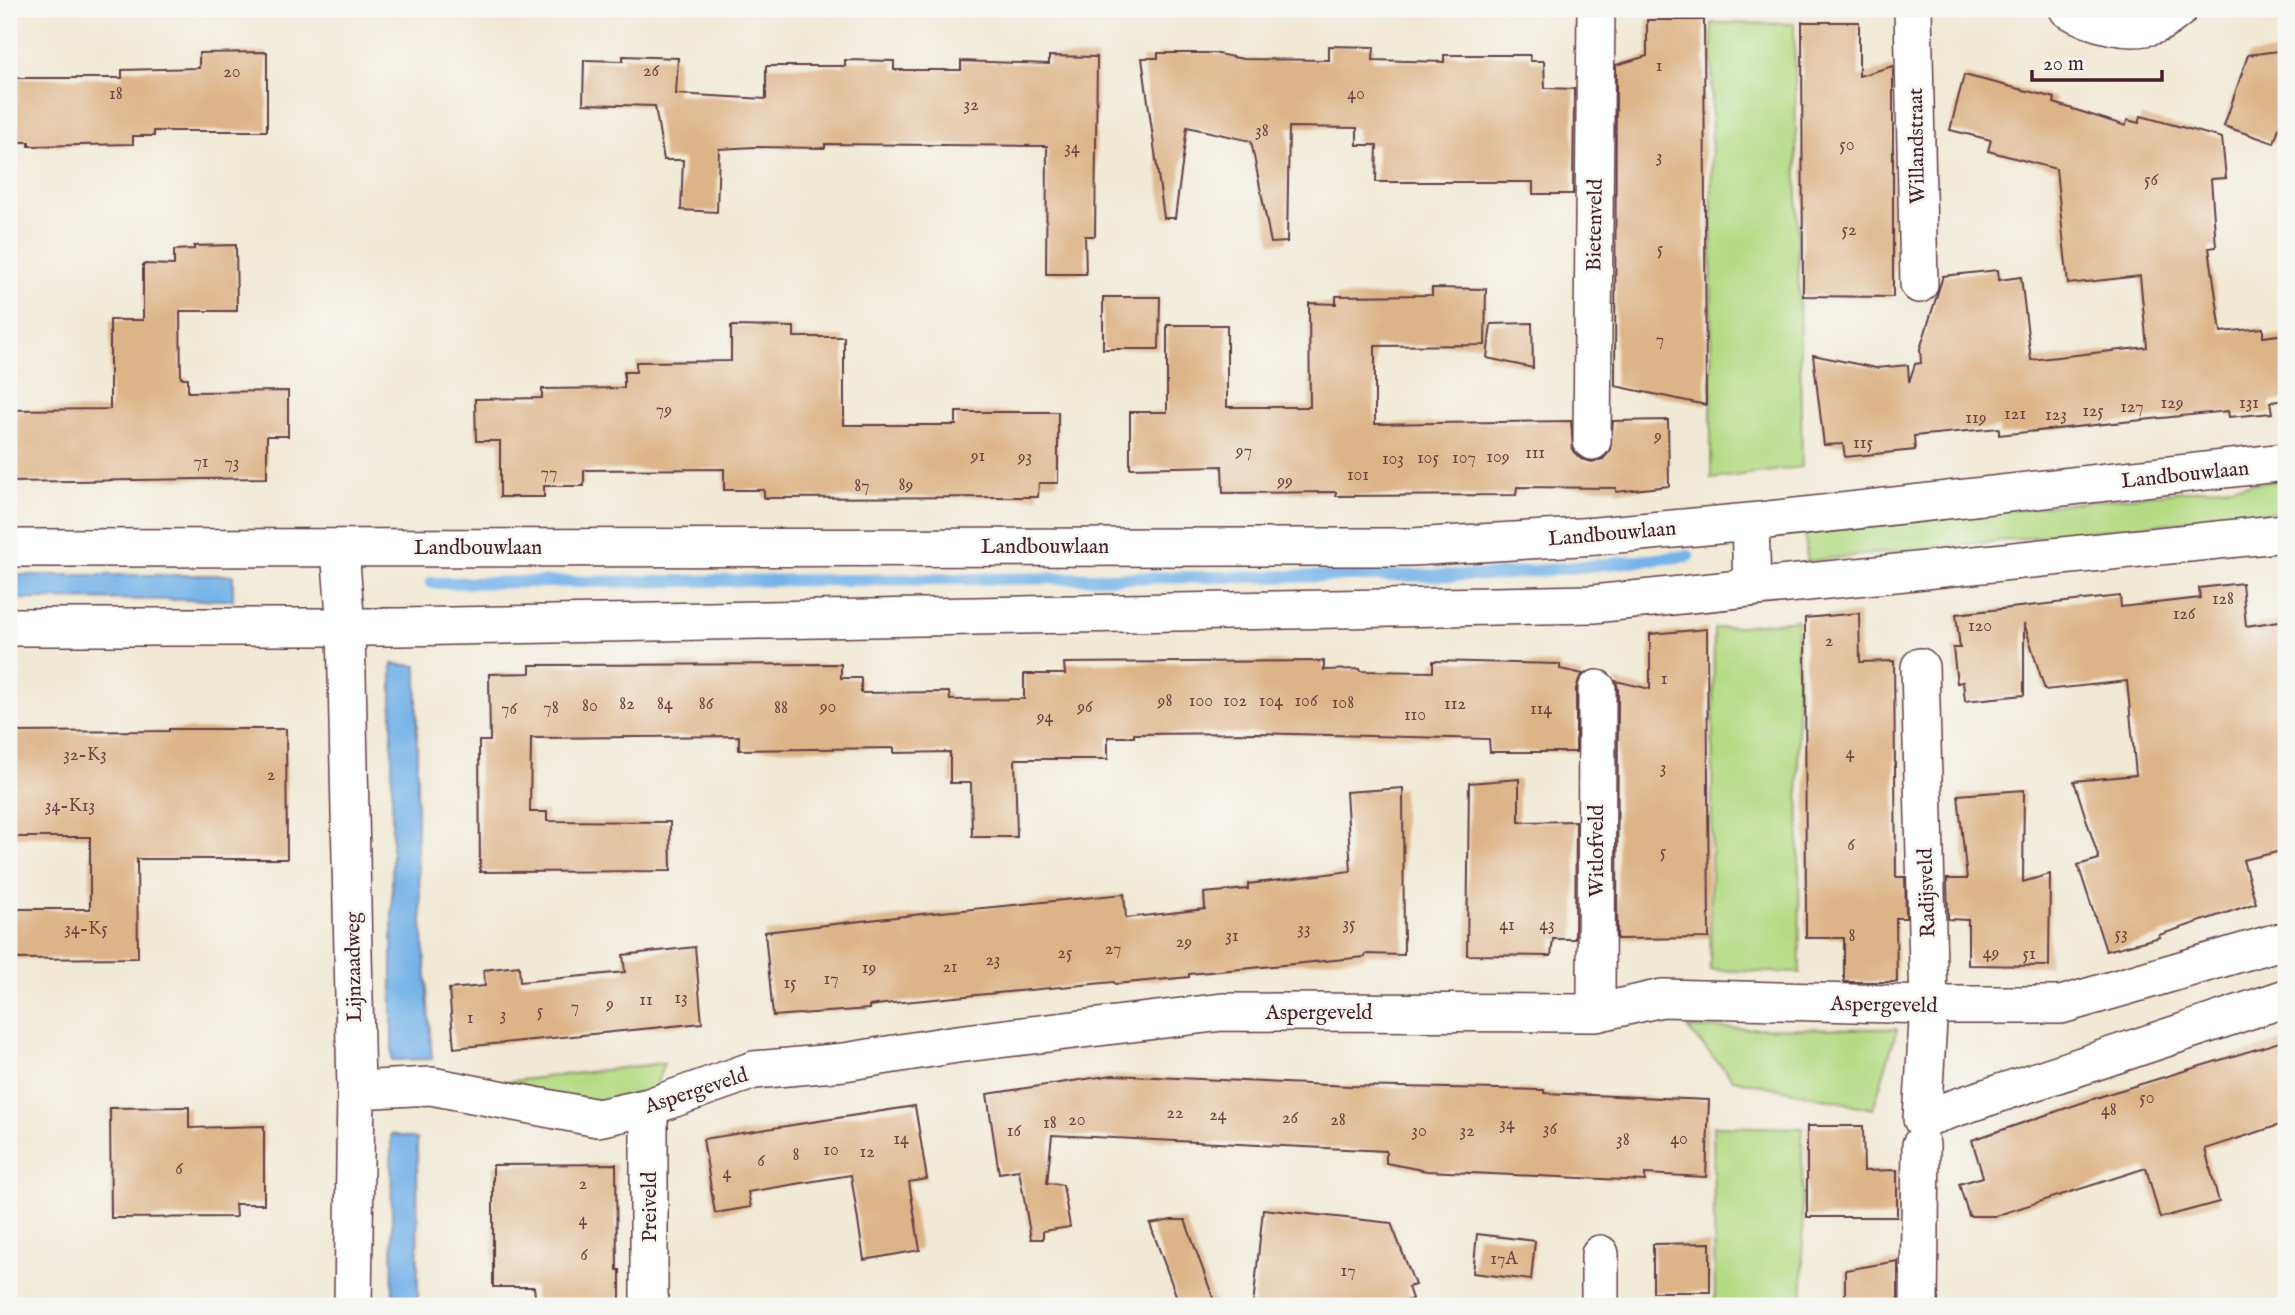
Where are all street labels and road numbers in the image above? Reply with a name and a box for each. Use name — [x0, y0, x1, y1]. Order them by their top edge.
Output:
street label: Willandstraat — [1903, 88, 1932, 204]
street label: Bietenveld — [1581, 178, 1610, 272]
street label: Landbouwlaan — [2120, 455, 2250, 496]
street label: Landbouwlaan — [1547, 515, 1677, 554]
street label: Landbouwlaan — [981, 534, 1109, 561]
street label: Landbouwlaan — [414, 535, 542, 562]
street label: Witlofveld — [1584, 804, 1611, 898]
street label: Radijsveld — [1912, 847, 1943, 938]
street label: Lijnzaadweg — [340, 911, 369, 1022]
street label: Aspergeveld — [1829, 991, 1939, 1020]
street label: Aspergeveld — [1264, 1000, 1373, 1027]
street label: Aspergeveld — [640, 1062, 752, 1121]
street label: Preiveld — [637, 1171, 664, 1242]

